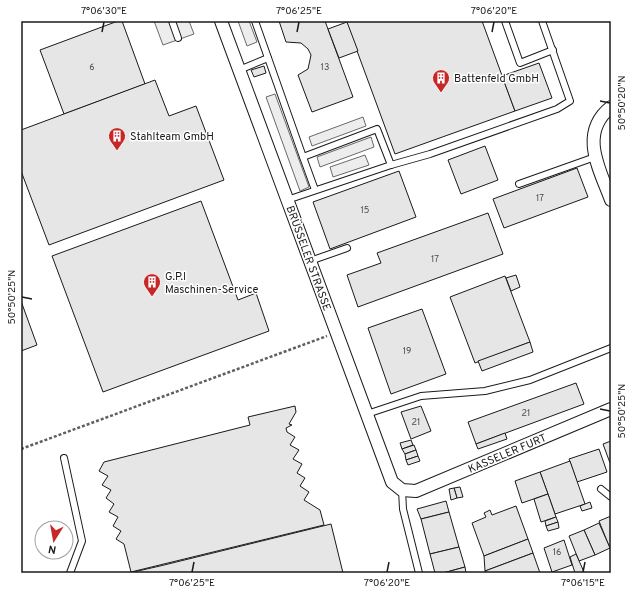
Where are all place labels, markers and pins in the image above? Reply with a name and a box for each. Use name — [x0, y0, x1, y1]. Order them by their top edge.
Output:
building icon: Battenfeld GmbH — [431, 68, 451, 93]
place label: Battenfeld GmbH — [454, 72, 539, 86]
building icon: Stahlteam GmbH — [107, 126, 127, 151]
place label: Stahlteam GmbH — [130, 130, 214, 144]
place label: G.P.I Maschinen-Service — [165, 270, 258, 297]
building icon: G.P.I Maschinen-Service — [142, 272, 162, 297]

